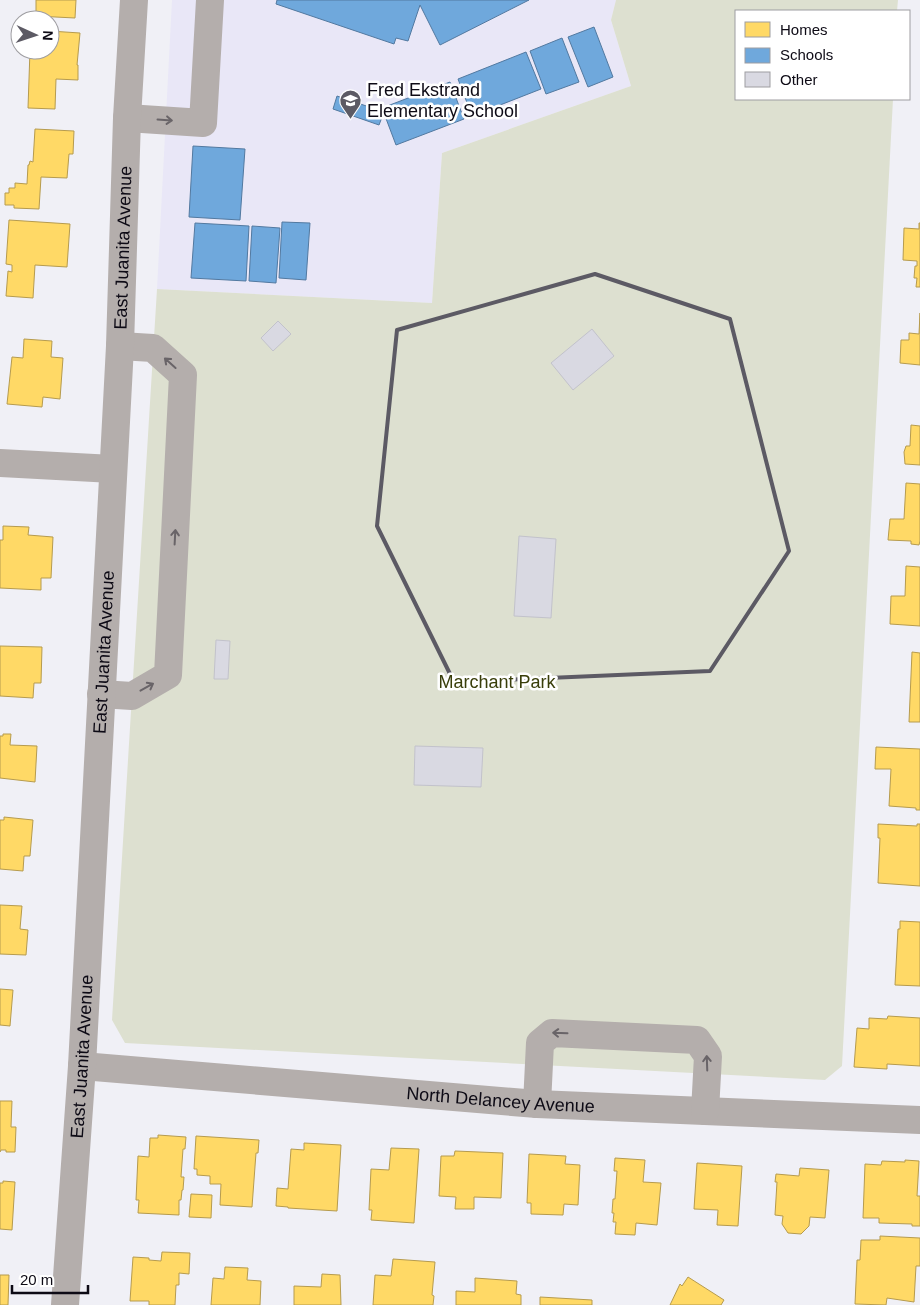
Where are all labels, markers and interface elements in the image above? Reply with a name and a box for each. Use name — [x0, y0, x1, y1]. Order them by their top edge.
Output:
north arrow — [10, 10, 60, 60]
legend — [735, 10, 910, 100]
text: Homes — [780, 21, 828, 38]
text: N — [40, 30, 56, 41]
text: Schools — [780, 46, 833, 63]
text: Other — [780, 71, 818, 88]
place label: Fred Ekstrand Elementary School — [367, 80, 518, 121]
school or university icon: Fred Ekstrand Elementary School — [339, 88, 363, 119]
one-way arrow — [157, 116, 173, 125]
street label: East Juanita Avenue — [111, 165, 136, 330]
one-way arrow — [164, 357, 177, 369]
one-way arrow — [171, 529, 180, 545]
street label: East Juanita Avenue — [90, 570, 118, 735]
park label: Marchant Park — [438, 672, 557, 692]
one-way arrow — [139, 682, 154, 691]
street label: East Juanita Avenue — [67, 974, 97, 1139]
one-way arrow — [553, 1029, 569, 1038]
one-way arrow — [702, 1055, 712, 1071]
street label: North Delancey Avenue — [406, 1083, 595, 1116]
scale bar — [12, 1262, 89, 1294]
text: 20 m — [20, 1271, 53, 1288]

